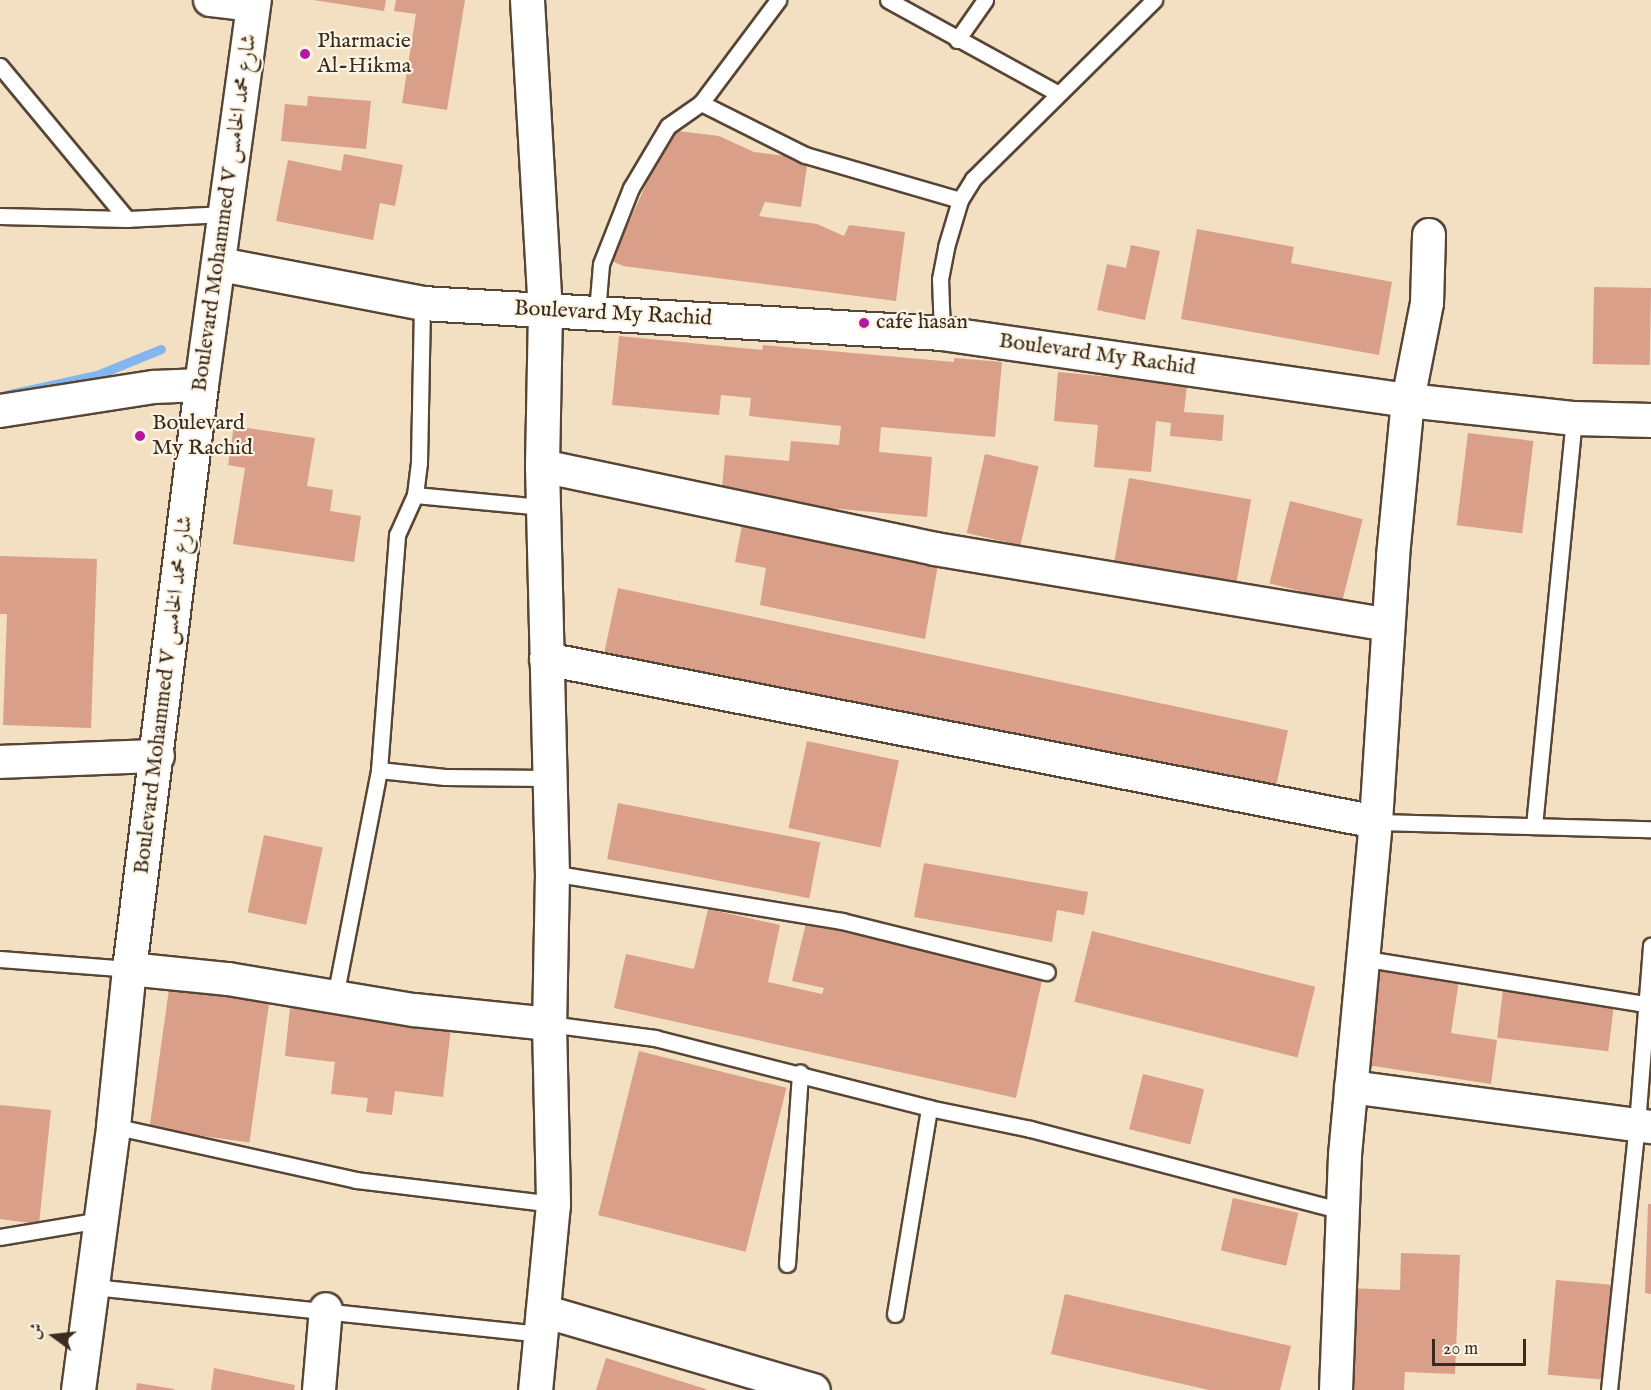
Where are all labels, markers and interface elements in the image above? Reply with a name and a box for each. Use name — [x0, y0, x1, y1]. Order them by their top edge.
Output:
place label: Pharmacie Al-Hikma — [317, 28, 411, 80]
street label: Boulevard Mohammed V شارع محمد الخامس — [187, 32, 263, 394]
marker: Pharmacie Al-Hikma — [298, 47, 312, 61]
street label: Boulevard My Rachid — [513, 296, 713, 332]
place label: cafe hasan — [876, 310, 968, 336]
marker: cafe hasan — [857, 316, 871, 330]
street label: Boulevard My Rachid — [997, 328, 1197, 382]
place label: Boulevard My Rachid — [152, 410, 253, 462]
marker: Boulevard My Rachid — [133, 429, 147, 443]
street label: Boulevard Mohammed V شارع محمد الخامس — [129, 514, 199, 876]
north arrow — [24, 1306, 84, 1366]
text: ش — [25, 1321, 48, 1342]
scale bar — [1435, 1327, 1530, 1365]
text: 20 m — [1443, 1338, 1478, 1361]

